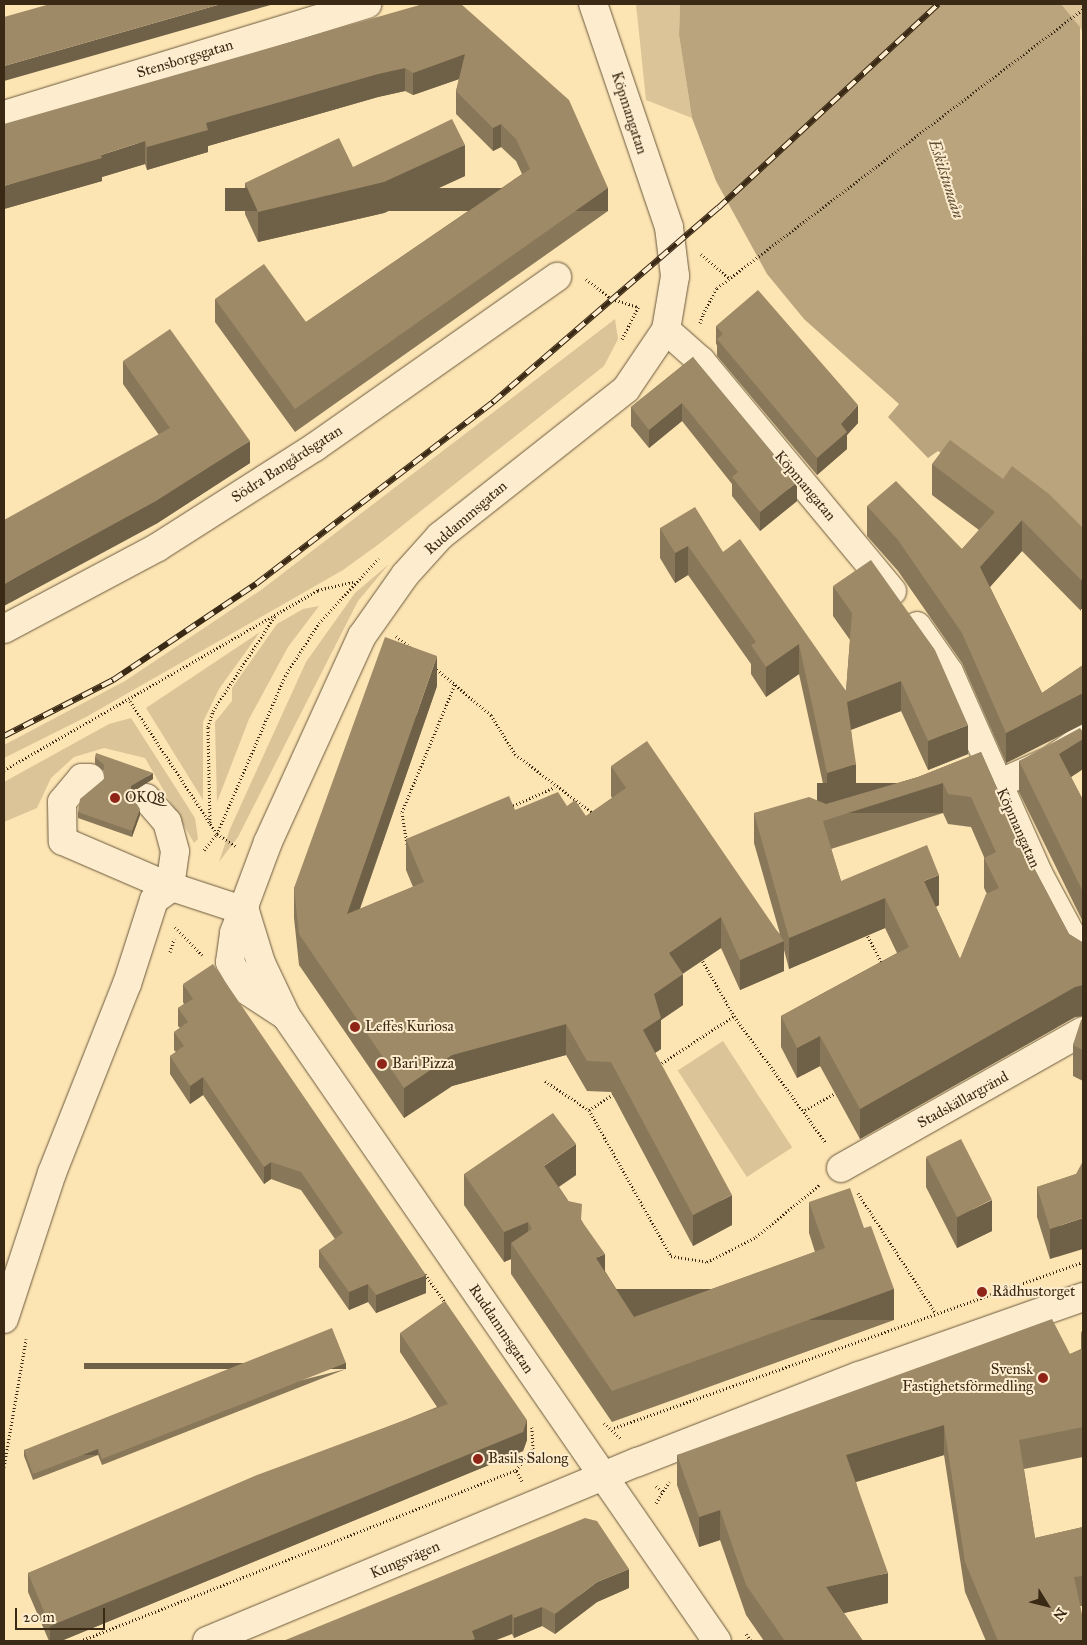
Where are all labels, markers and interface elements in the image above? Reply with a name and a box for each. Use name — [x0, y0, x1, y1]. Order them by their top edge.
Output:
street label: Stensborgsgatan — [135, 36, 235, 82]
street label: Köpmangatan — [607, 69, 651, 157]
water label: Eskilstunaån — [924, 137, 968, 221]
street label: Södra Bangårdsgatan — [228, 421, 346, 507]
street label: Köpmangatan — [771, 447, 839, 525]
street label: Ruddammsgatan — [421, 477, 511, 559]
street label: Köpmangatan — [992, 785, 1044, 871]
place label: OKQ8 — [125, 789, 165, 807]
marker: OKQ8 — [109, 792, 121, 804]
place label: Leffes Kuriosa — [365, 1018, 454, 1036]
marker: Leffes Kuriosa — [349, 1021, 361, 1033]
place label: Bari Pizza — [392, 1055, 454, 1073]
marker: Bari Pizza — [376, 1058, 388, 1070]
street label: Stadskällargränd — [914, 1068, 1012, 1132]
street label: Ruddammsgatan — [465, 1281, 537, 1377]
place label: Rådhustorget — [992, 1283, 1075, 1301]
marker: Rådhustorget — [976, 1286, 988, 1298]
place label: Svensk Fastighetsförmedling — [902, 1360, 1033, 1395]
marker: Svensk Fastighetsförmedling — [1037, 1372, 1049, 1384]
place label: Basils Salong — [488, 1450, 568, 1468]
marker: Basils Salong — [472, 1453, 484, 1465]
street label: Kungsvägen — [368, 1537, 442, 1583]
north arrow — [1022, 1580, 1072, 1630]
scale bar — [18, 1598, 108, 1630]
text: N — [1049, 1604, 1070, 1624]
text: 20 m — [23, 1608, 55, 1626]

